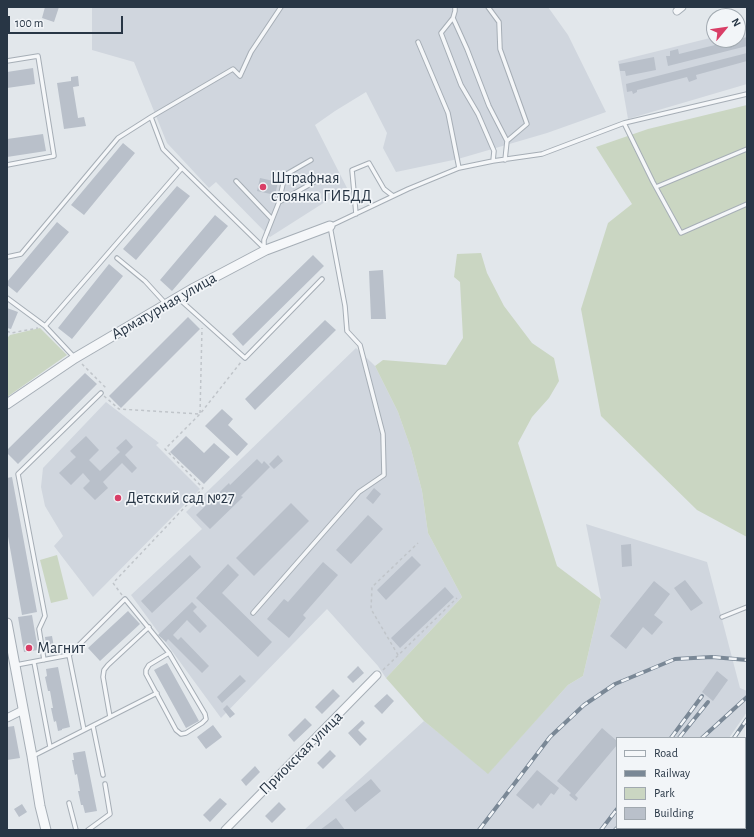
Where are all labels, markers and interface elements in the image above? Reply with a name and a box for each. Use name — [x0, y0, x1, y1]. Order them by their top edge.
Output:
scale bar — [10, 8, 125, 34]
north arrow — [706, 8, 746, 48]
text: N — [729, 16, 743, 28]
text: 100 m — [15, 17, 43, 29]
place label: Штрафная стоянка ГИБДД — [271, 168, 372, 206]
marker: Штрафная стоянка ГИБДД — [258, 182, 268, 192]
street label: Арматурная улица — [108, 268, 220, 344]
place label: Детский сад №27 — [126, 488, 235, 508]
marker: Детский сад №27 — [113, 493, 123, 503]
place label: Магнит — [37, 638, 85, 658]
marker: Магнит — [24, 643, 34, 653]
street label: Приокская улица — [255, 707, 347, 799]
legend — [616, 737, 746, 829]
text: Road — [654, 747, 678, 759]
text: Railway — [654, 767, 690, 779]
text: Park — [654, 787, 675, 799]
text: Building — [654, 807, 694, 819]

